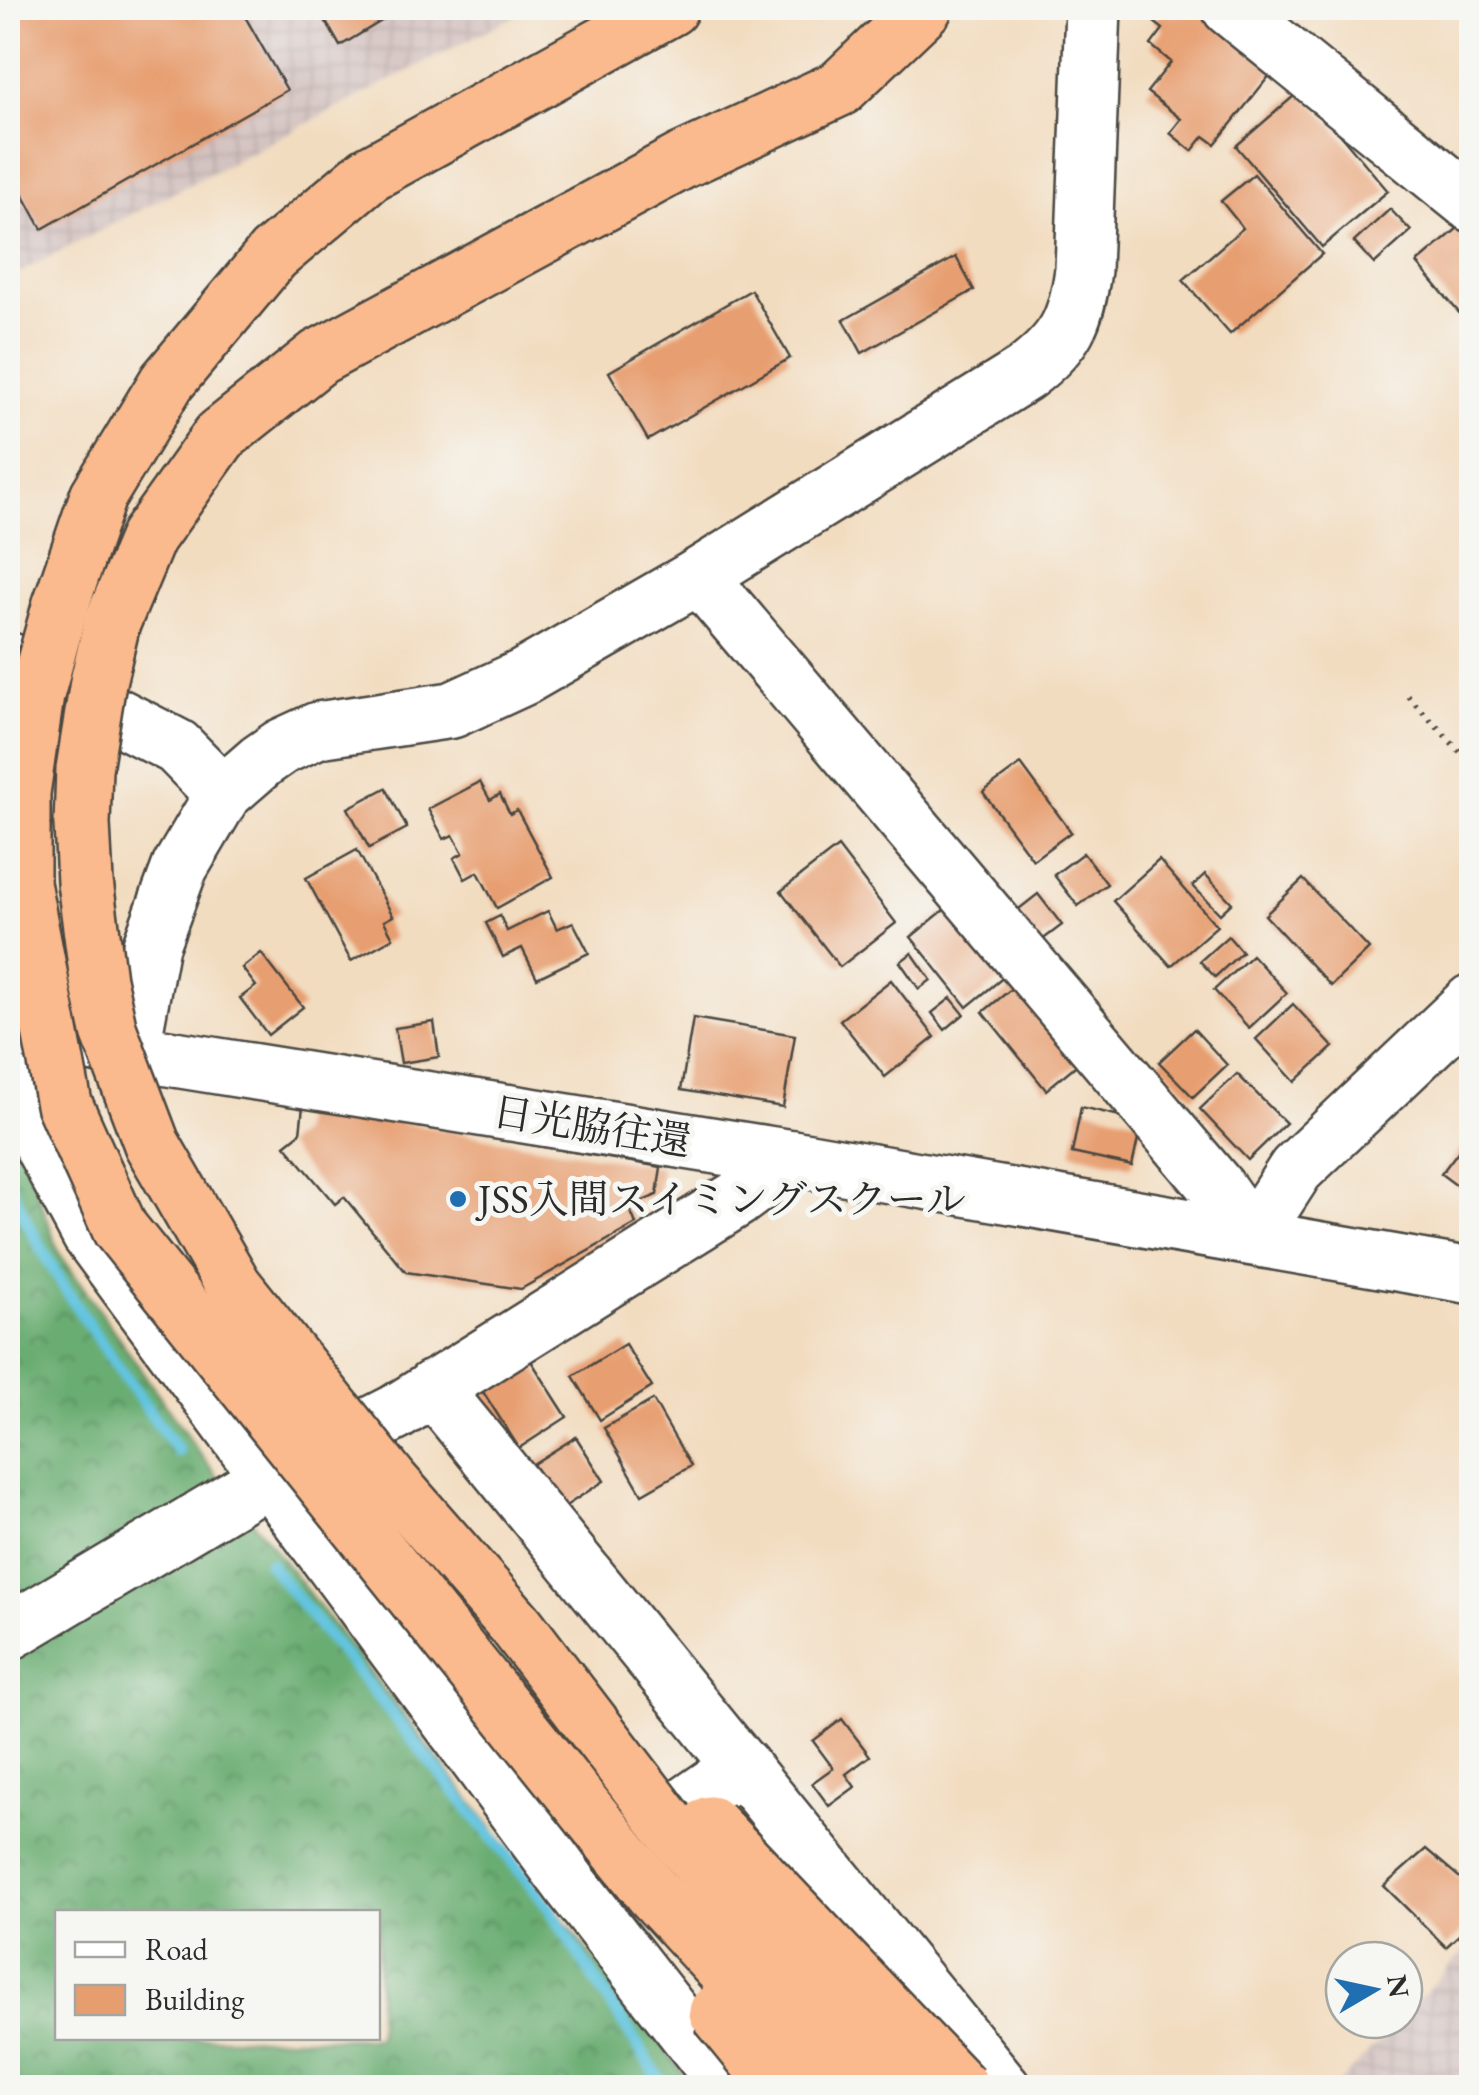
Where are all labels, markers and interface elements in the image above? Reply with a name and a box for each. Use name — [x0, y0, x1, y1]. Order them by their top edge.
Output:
street label: 日光脇往還 — [489, 1085, 695, 1167]
place label: JSS入間スイミングスクール — [475, 1173, 966, 1225]
marker: JSS入間スイミングスクール — [447, 1188, 469, 1210]
legend — [55, 1910, 380, 2040]
text: Road — [145, 1930, 209, 1969]
north arrow — [1324, 1940, 1424, 2040]
text: N — [1379, 1972, 1418, 2000]
text: Building — [145, 1980, 245, 2019]

